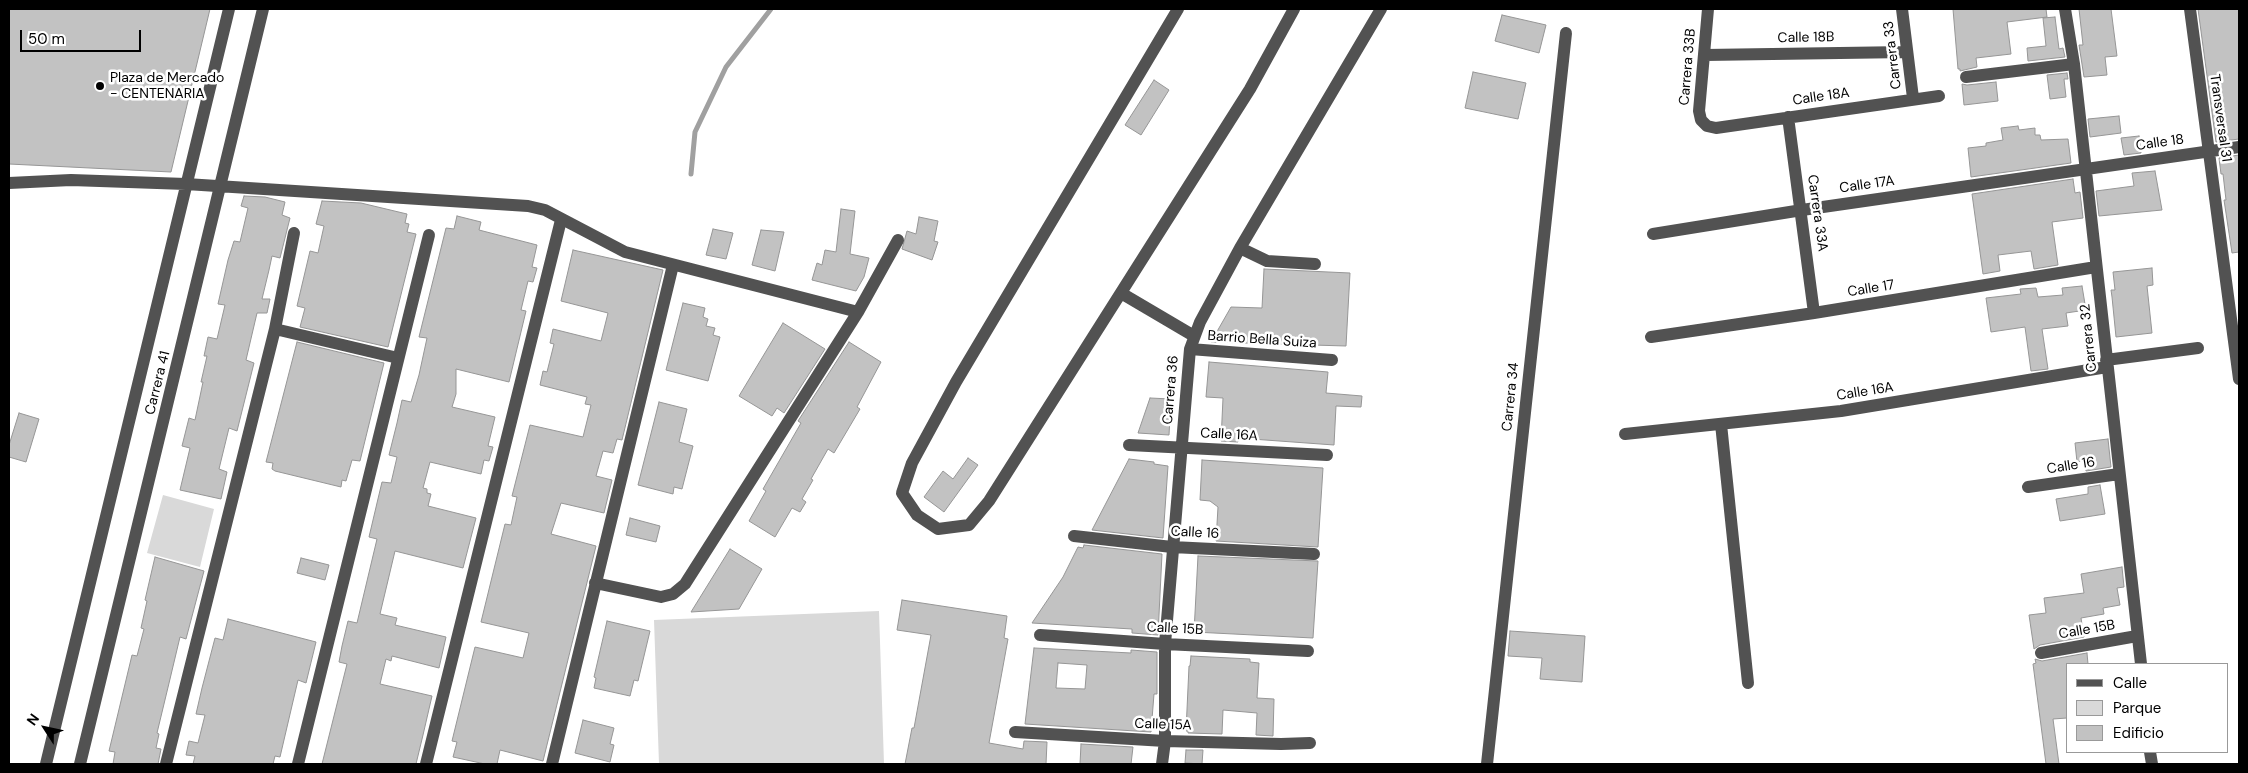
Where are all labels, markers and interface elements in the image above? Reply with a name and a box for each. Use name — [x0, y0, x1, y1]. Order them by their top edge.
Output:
scale bar — [22, 20, 144, 52]
street label: Carrera 33 — [1880, 20, 1906, 90]
street label: Carrera 33B — [1676, 28, 1700, 106]
text: 50 m — [28, 29, 65, 49]
street label: Calle 18B — [1777, 29, 1835, 47]
place label: Plaza de Mercado - CENTENARIA — [110, 70, 224, 102]
street label: Transversal 31 — [2206, 73, 2234, 163]
marker: Plaza de Mercado - CENTENARIA — [94, 80, 106, 92]
street label: Calle 18A — [1791, 85, 1851, 109]
street label: Calle 18 — [2135, 131, 2185, 155]
street label: Carrera 33A — [1803, 173, 1831, 253]
street label: Calle 17A — [1838, 173, 1896, 197]
street label: Calle 17 — [1846, 277, 1896, 301]
street label: Carrera 32 — [2077, 303, 2101, 373]
street label: Barrio Bella Suiza — [1207, 328, 1317, 352]
street label: Carrera 41 — [142, 349, 174, 417]
street label: Carrera 36 — [1160, 355, 1182, 425]
street label: Carrera 34 — [1499, 362, 1523, 432]
street label: Calle 16A — [1835, 379, 1895, 405]
street label: Calle 16A — [1200, 425, 1258, 445]
street label: Calle 16 — [2046, 454, 2096, 478]
street label: Calle 16 — [1170, 523, 1220, 543]
street label: Calle 15B — [2058, 617, 2116, 643]
street label: Calle 15B — [1146, 619, 1204, 639]
legend — [2066, 663, 2228, 753]
text: Calle — [2113, 673, 2147, 693]
text: Parque — [2113, 698, 2161, 718]
north arrow — [20, 703, 70, 753]
text: N — [22, 710, 43, 729]
street label: Calle 15A — [1134, 716, 1192, 734]
text: Edificio — [2113, 723, 2164, 743]

